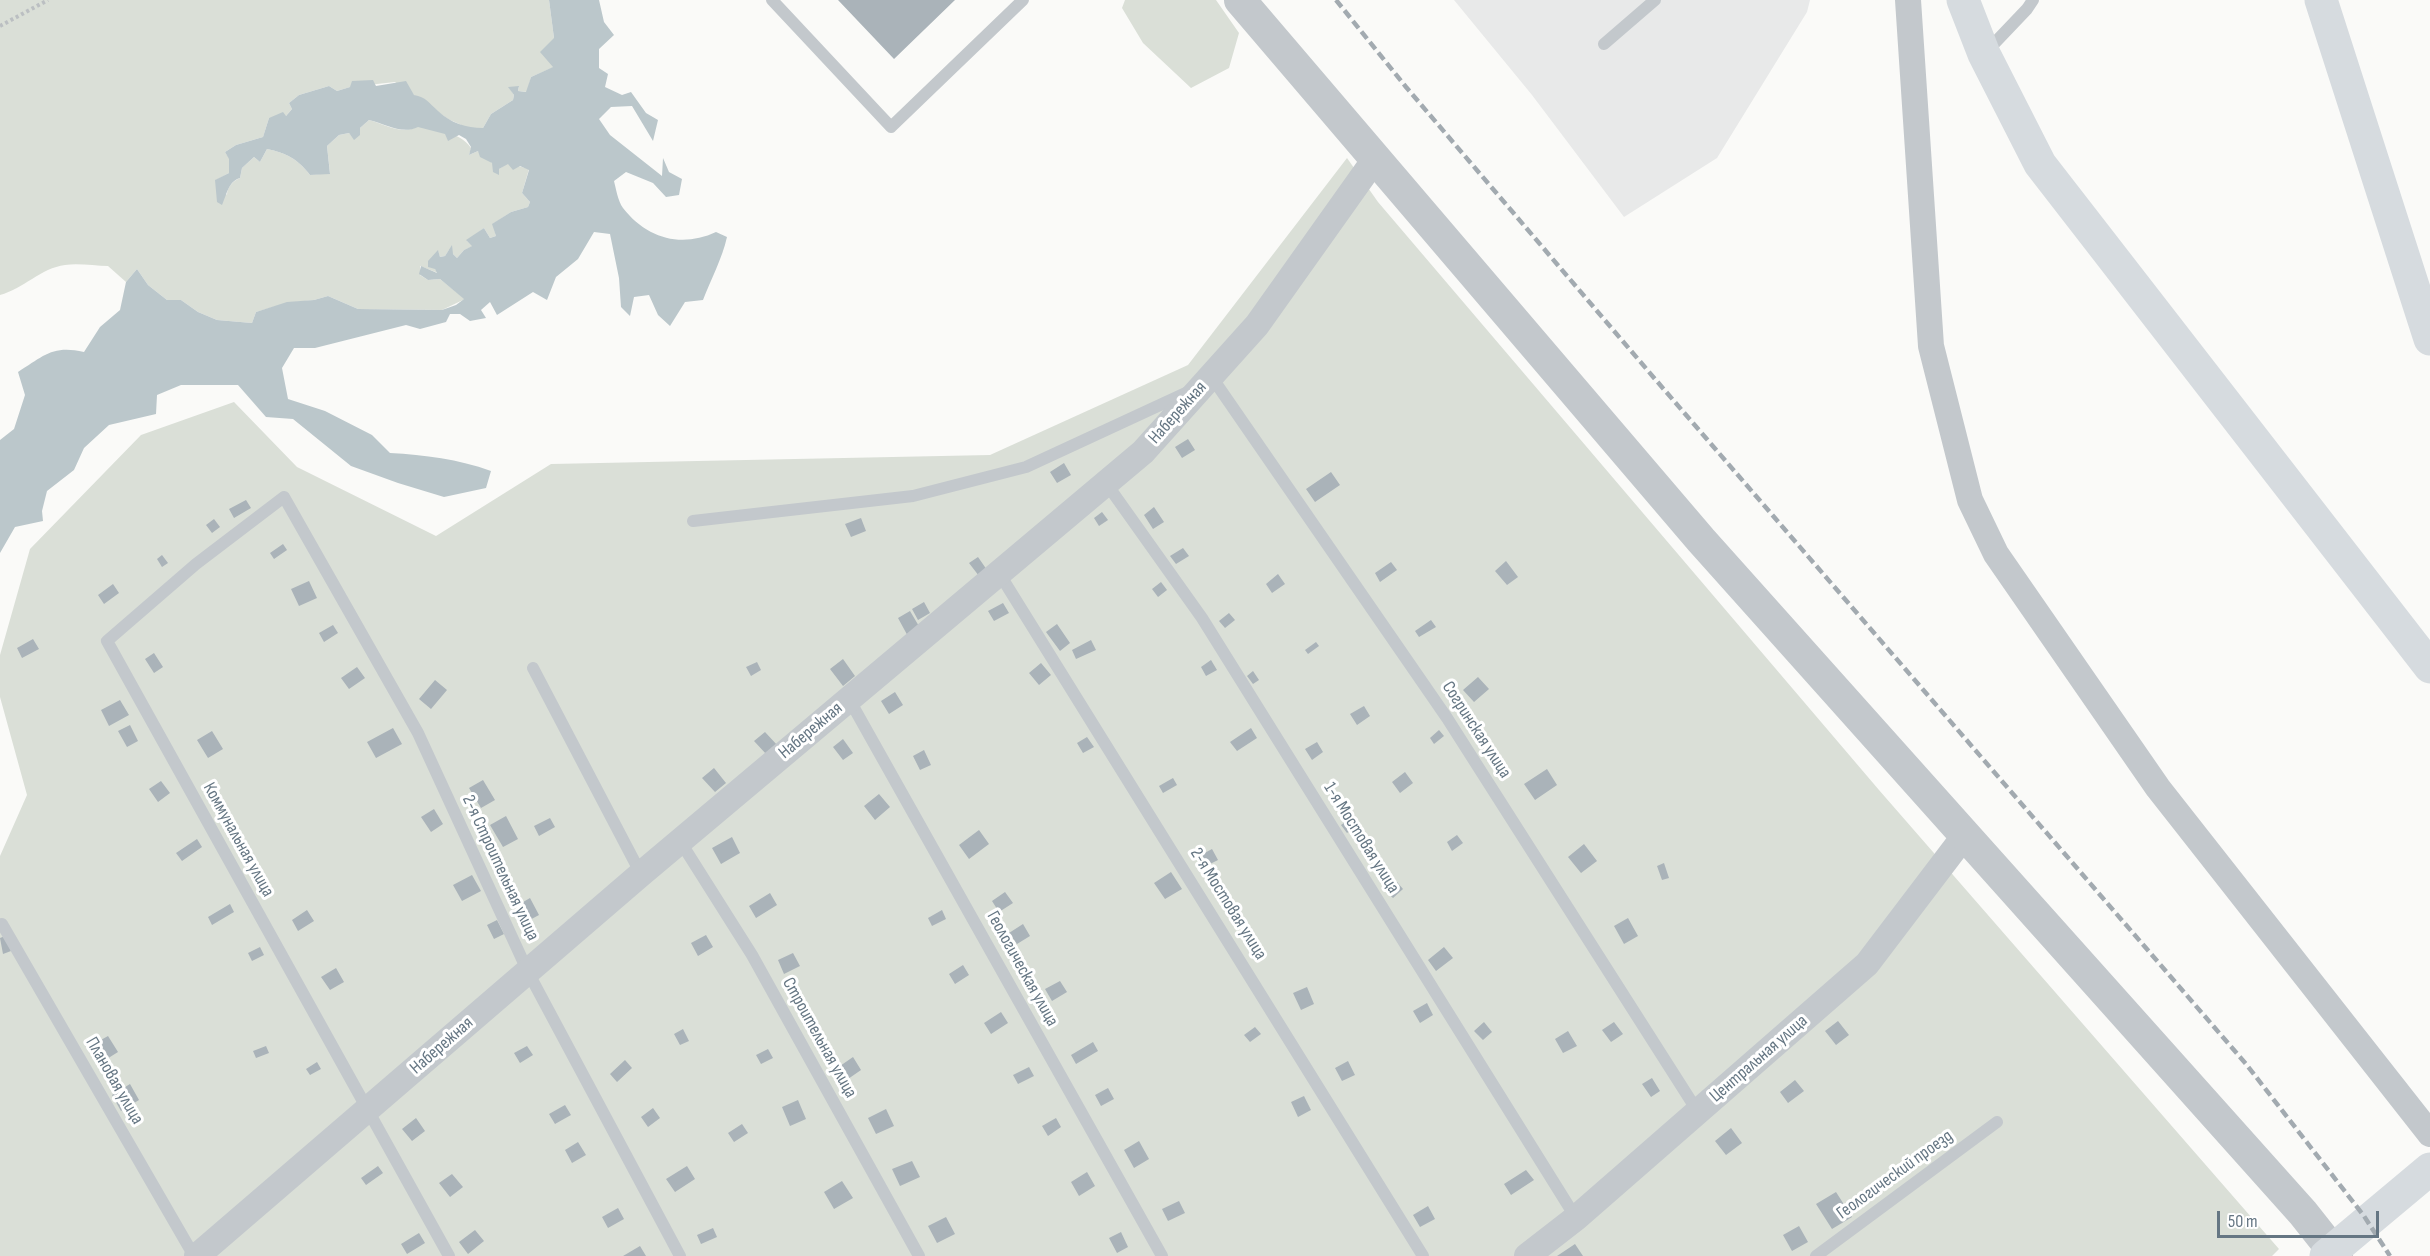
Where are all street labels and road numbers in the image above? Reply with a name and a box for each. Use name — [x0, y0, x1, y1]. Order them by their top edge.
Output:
street label: Набережная — [1144, 377, 1212, 449]
street label: Согринская улица — [1437, 678, 1515, 782]
street label: Набережная — [775, 698, 847, 764]
street label: Коммунальная улица — [198, 779, 278, 901]
street label: 1-я Мостовая улица — [1318, 779, 1404, 897]
street label: 2-я Строительная улица — [457, 792, 543, 944]
street label: 2-я Мостовая улица — [1185, 844, 1271, 964]
street label: Геологическая улица — [981, 908, 1063, 1030]
street label: Строительная улица — [777, 974, 861, 1102]
street label: Центральная улица — [1706, 1011, 1812, 1107]
street label: Набережная — [406, 1013, 478, 1079]
street label: Плановая улица — [80, 1034, 148, 1128]
street label: Геологический проезд — [1833, 1126, 1957, 1224]

